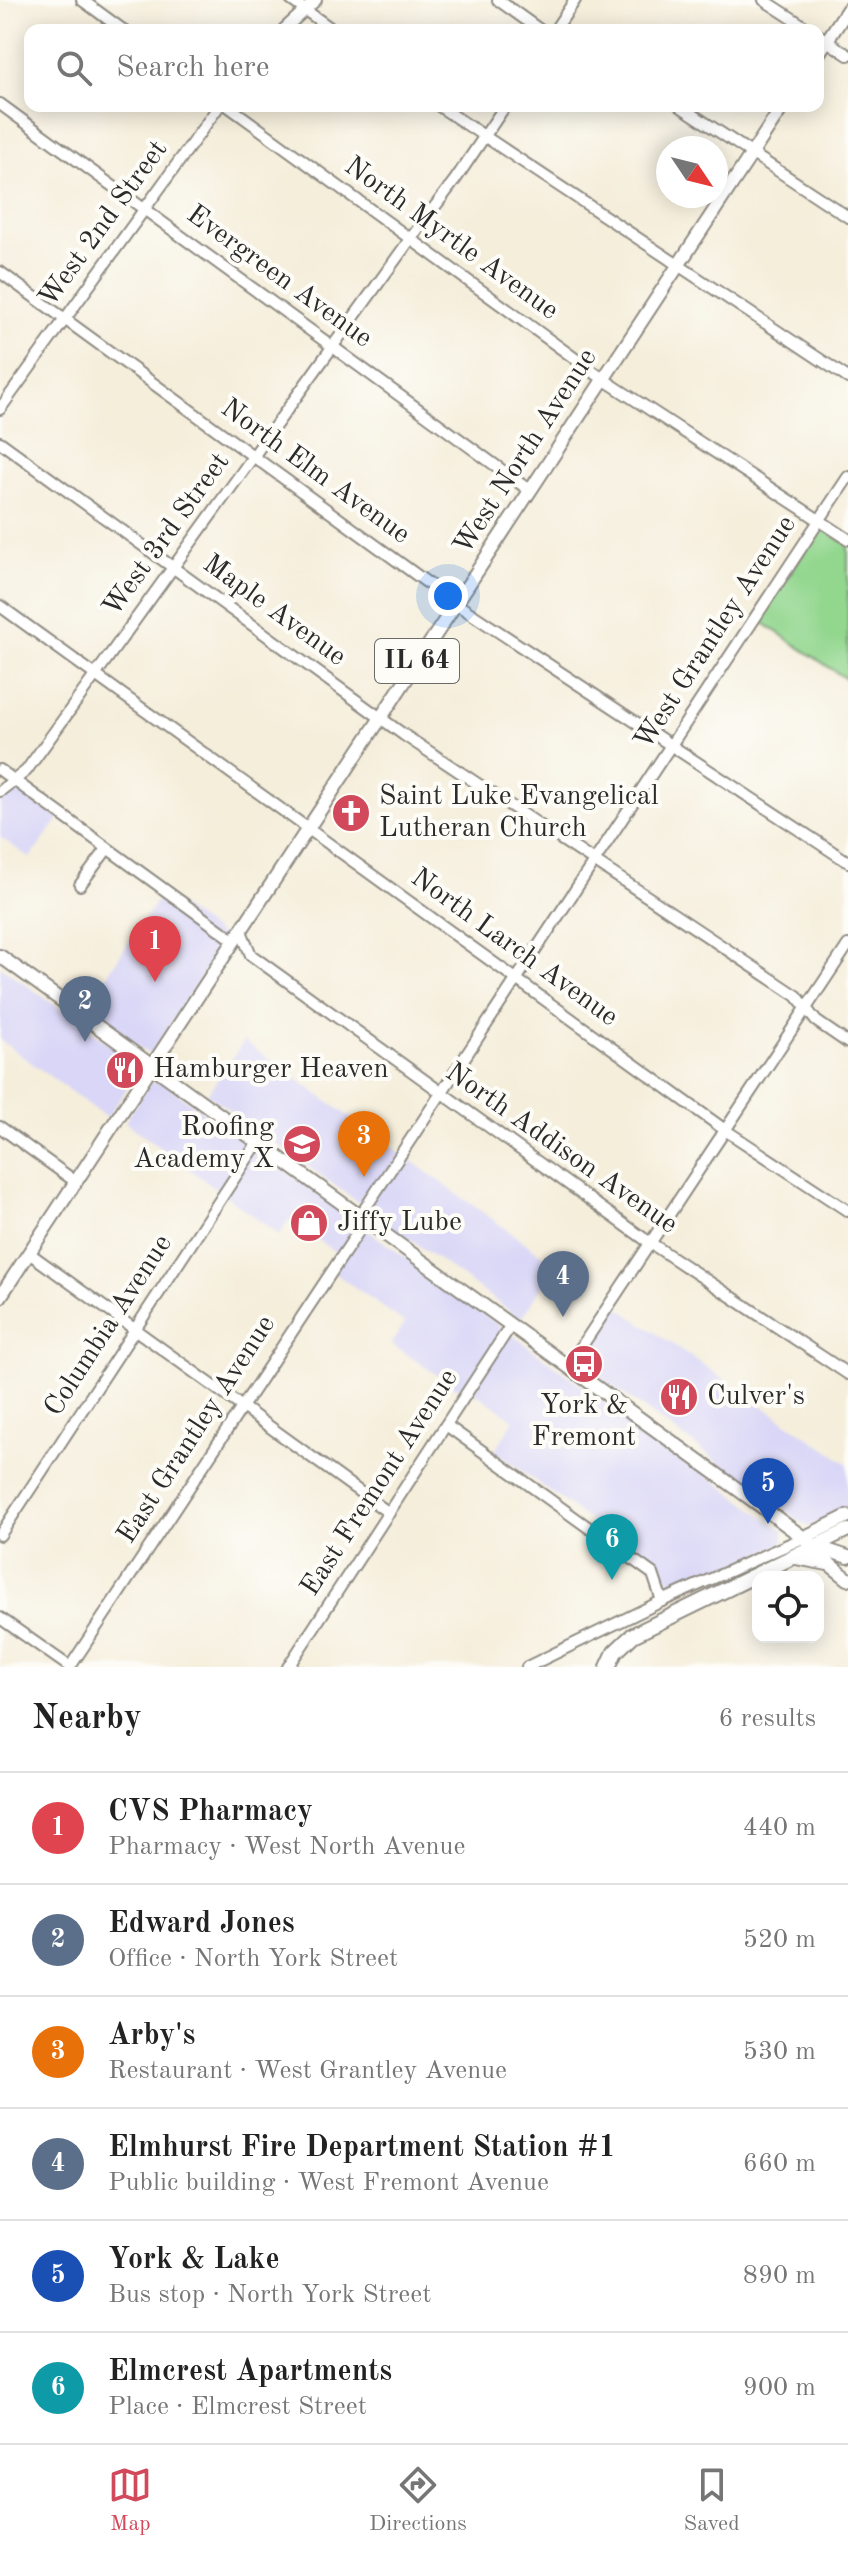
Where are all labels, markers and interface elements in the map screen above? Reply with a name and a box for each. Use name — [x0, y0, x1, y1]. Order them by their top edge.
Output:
search box — [24, 24, 824, 112]
icon: search — [52, 46, 96, 90]
text: Search here — [116, 53, 270, 83]
street label: West 2nd Street — [35, 136, 173, 312]
north arrow — [656, 136, 728, 208]
street label: North Myrtle Avenue — [339, 152, 563, 326]
street label: Evergreen Avenue — [181, 201, 377, 353]
street label: West North Avenue — [449, 344, 603, 560]
street label: North Elm Avenue — [215, 394, 415, 550]
street label: West 3rd Street — [99, 448, 235, 622]
street label: West Grantley Avenue — [630, 511, 802, 755]
street label: Maple Avenue — [197, 550, 351, 672]
your location — [428, 576, 468, 616]
road number: IL 64 — [375, 639, 459, 683]
place label: Saint Luke Evangelical Lutheran Church — [379, 783, 658, 843]
church icon: Saint Luke Evangelical Lutheran Church — [330, 792, 372, 834]
street label: North Larch Avenue — [405, 864, 623, 1032]
pin: 1 — [129, 916, 181, 982]
pin: 2 — [59, 976, 111, 1042]
restaurant icon: Hamburger Heaven — [104, 1049, 146, 1091]
place label: Hamburger Heaven — [153, 1056, 389, 1084]
street label: North Addison Avenue — [440, 1058, 682, 1240]
pin: 3 — [338, 1111, 390, 1177]
place label: Roofing Academy X — [133, 1114, 274, 1174]
school or university icon: Roofing Academy X — [281, 1123, 323, 1165]
shop icon: Jiffy Lube — [288, 1202, 330, 1244]
place label: Jiffy Lube — [337, 1209, 462, 1237]
street label: Columbia Avenue — [40, 1230, 178, 1422]
pin: 4 — [537, 1251, 589, 1317]
street label: East Grantley Avenue — [113, 1311, 281, 1549]
bus stop icon: York & Fremont — [563, 1343, 605, 1385]
street label: East Fremont Avenue — [296, 1365, 464, 1601]
restaurant icon: Culver's — [658, 1376, 700, 1418]
place label: Culver's — [707, 1383, 805, 1411]
place label: York & Fremont — [532, 1392, 636, 1452]
pin: 5 — [742, 1458, 794, 1524]
pin: 6 — [586, 1514, 638, 1580]
map controls — [752, 1571, 824, 1643]
button: locate — [752, 1571, 824, 1643]
text: Nearby — [32, 1702, 142, 1736]
text: 6 results — [718, 1706, 816, 1732]
text: CVS Pharmacy — [108, 1797, 313, 1827]
text: 1 — [50, 1815, 66, 1841]
text: 440 m — [743, 1815, 816, 1841]
text: Pharmacy · West North Avenue — [108, 1834, 465, 1860]
text: Edward Jones — [108, 1909, 295, 1939]
text: 2 — [50, 1927, 66, 1953]
text: 520 m — [743, 1927, 816, 1953]
text: Office · North York Street — [108, 1946, 398, 1972]
text: Arby's — [108, 2021, 195, 2051]
text: 3 — [50, 2039, 66, 2065]
text: 530 m — [743, 2039, 816, 2065]
text: Restaurant · West Grantley Avenue — [108, 2058, 507, 2084]
text: Elmhurst Fire Department Station #1 — [108, 2133, 616, 2163]
text: 4 — [50, 2151, 66, 2177]
text: 660 m — [743, 2151, 816, 2177]
text: Public building · West Fremont Avenue — [108, 2170, 549, 2196]
text: York & Lake — [108, 2245, 280, 2275]
text: 5 — [50, 2263, 66, 2289]
text: 890 m — [743, 2263, 816, 2289]
text: Bus stop · North York Street — [108, 2282, 431, 2308]
text: Elmcrest Apartments — [108, 2357, 392, 2387]
text: 6 — [50, 2375, 66, 2401]
text: 900 m — [743, 2375, 816, 2401]
text: Place · Elmcrest Street — [108, 2394, 367, 2420]
tab: Map — [108, 2463, 152, 2538]
tab: Directions — [369, 2463, 467, 2538]
tab: Saved — [684, 2463, 740, 2538]

